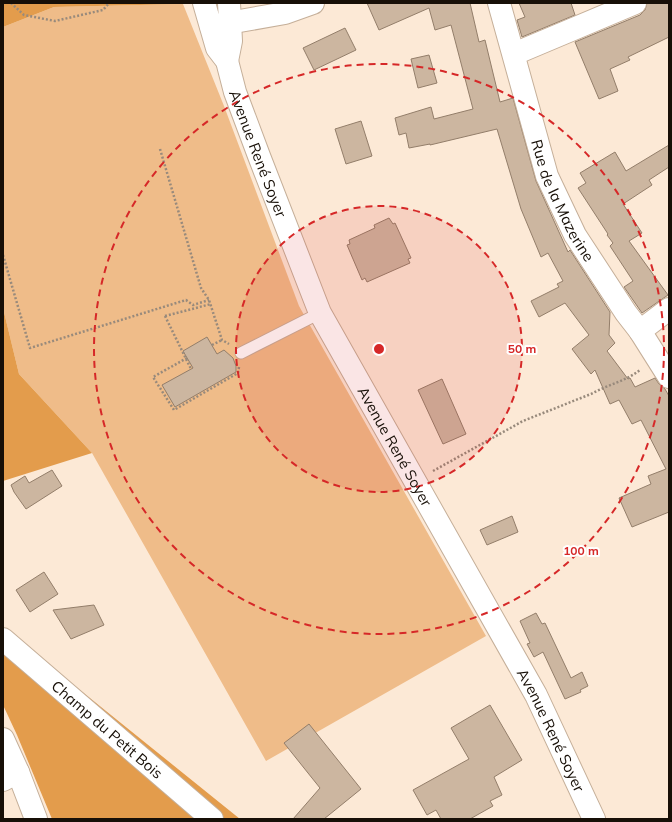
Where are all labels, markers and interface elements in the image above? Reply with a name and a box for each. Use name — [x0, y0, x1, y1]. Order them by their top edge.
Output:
street label: Avenue René Soyer — [226, 87, 292, 220]
street label: Rue de la Mazerine — [528, 137, 599, 265]
text: 50 m — [508, 341, 536, 356]
centre of rings — [372, 342, 386, 356]
street label: Avenue René Soyer — [354, 383, 437, 510]
text: 100 m — [563, 543, 599, 558]
street label: Avenue René Soyer — [513, 665, 590, 795]
street label: Champ du Petit Bois — [48, 676, 167, 782]

